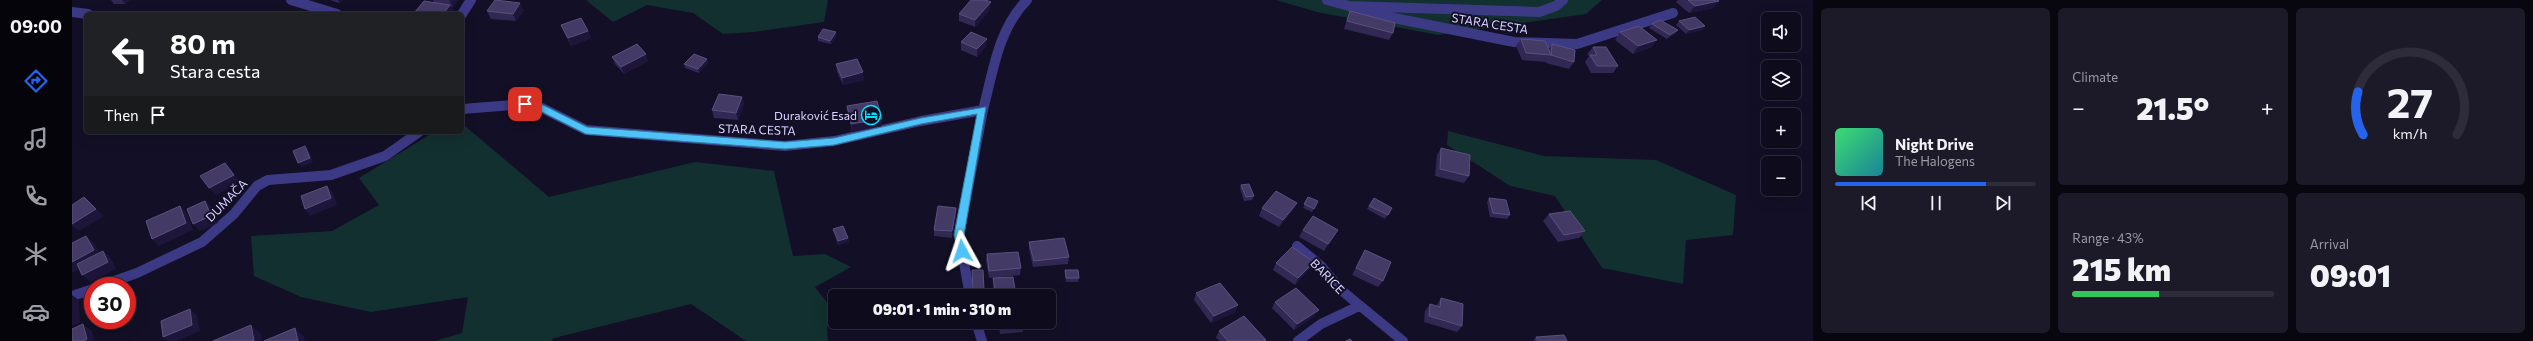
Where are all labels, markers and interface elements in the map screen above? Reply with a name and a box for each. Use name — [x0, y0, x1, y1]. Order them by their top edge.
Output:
street label: STARA CESTA — [1451, 10, 1529, 36]
map controls — [1761, 12, 1801, 196]
button: sound — [1761, 12, 1801, 52]
text: 09:00 — [10, 15, 62, 37]
text: 80 m — [170, 26, 236, 60]
icon: left — [104, 28, 156, 80]
text: Stara cesta — [170, 60, 260, 82]
button: layers — [1761, 60, 1801, 100]
icon: directions — [22, 67, 50, 95]
text: Climate — [2072, 69, 2118, 85]
text: 27 — [2387, 75, 2433, 126]
pin — [508, 87, 542, 121]
text: 21.5° — [2136, 89, 2209, 126]
icon: arrive — [514, 93, 536, 115]
text: − — [2072, 94, 2085, 121]
text: + — [2261, 94, 2274, 121]
icon: arrive — [147, 104, 169, 126]
hotel icon: Duraković Esad — [860, 104, 882, 126]
text: Then — [104, 106, 139, 124]
place label: Duraković Esad — [774, 108, 857, 122]
button: + — [1761, 108, 1801, 148]
street label: STARA CESTA — [718, 121, 796, 137]
text: km/h — [2393, 123, 2428, 141]
icon: music — [22, 125, 50, 153]
text: Night Drive — [1895, 135, 1974, 153]
text: The Halogens — [1895, 153, 1975, 169]
button: − — [1761, 156, 1801, 196]
street label: DUMAČA — [202, 176, 250, 224]
icon: phone — [22, 182, 50, 210]
icon: previous — [1858, 192, 1880, 214]
icon: pause — [1925, 192, 1947, 214]
icon: next — [1992, 192, 2014, 214]
position arrow — [941, 230, 983, 272]
text: Range · 43% — [2072, 230, 2144, 246]
text: Arrival — [2310, 236, 2349, 252]
icon: climate — [22, 240, 50, 268]
text: 215 km — [2072, 250, 2171, 287]
street label: BARICE — [1308, 256, 1348, 296]
text: 09:01 — [2310, 256, 2391, 293]
speed limit sign: 30 — [84, 277, 136, 329]
icon: car — [22, 298, 50, 326]
text: 09:01 · 1 min · 310 m — [873, 300, 1011, 318]

